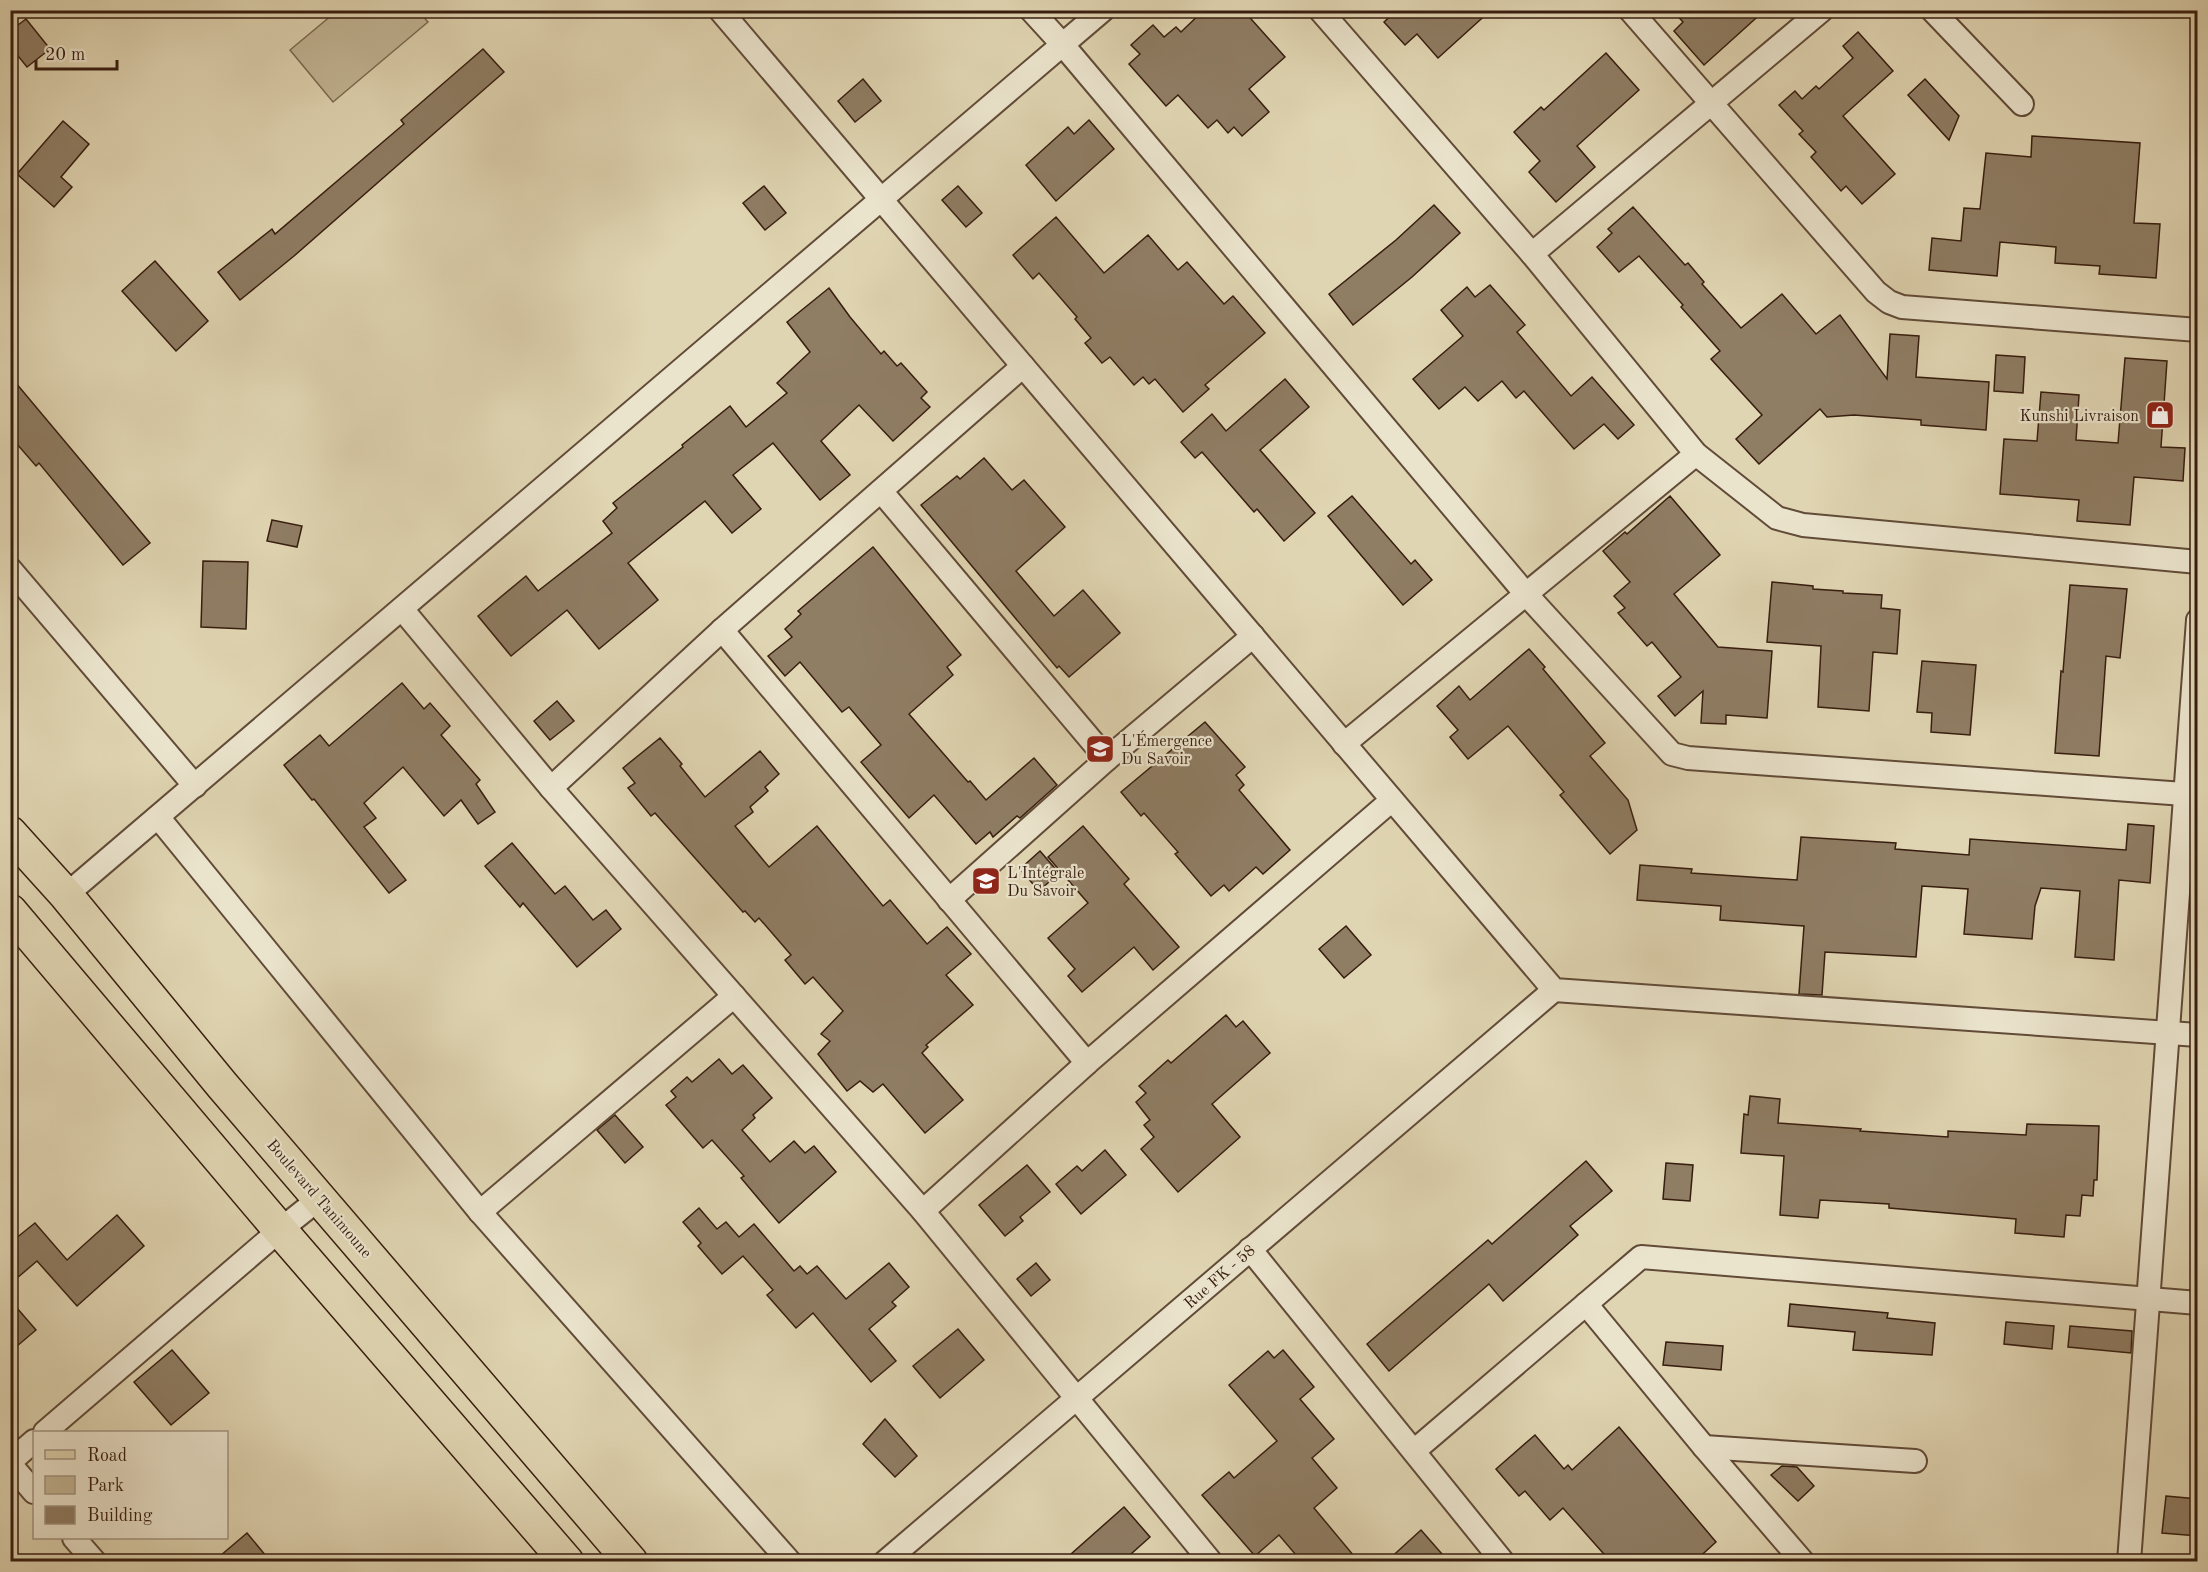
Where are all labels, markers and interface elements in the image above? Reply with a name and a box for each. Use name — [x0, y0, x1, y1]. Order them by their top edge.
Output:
scale bar — [36, 33, 117, 71]
text: 20 m — [45, 46, 85, 64]
shop icon: Kunshi Livraison — [2144, 399, 2176, 431]
place label: Kunshi Livraison — [2019, 409, 2139, 425]
place label: L'Émergence Du Savoir — [1121, 730, 1212, 768]
school or university icon: L'Émergence Du Savoir — [1084, 733, 1116, 765]
school or university icon: L'Intégrale Du Savoir — [970, 865, 1002, 897]
place label: L'Intégrale Du Savoir — [1007, 866, 1084, 900]
street label: Boulevard Tanimoune — [263, 1137, 374, 1262]
street label: Rue FK - 58 — [1182, 1243, 1259, 1312]
legend — [33, 1431, 228, 1539]
text: Road — [87, 1447, 127, 1465]
text: Park — [87, 1477, 124, 1495]
text: Building — [87, 1507, 153, 1525]

